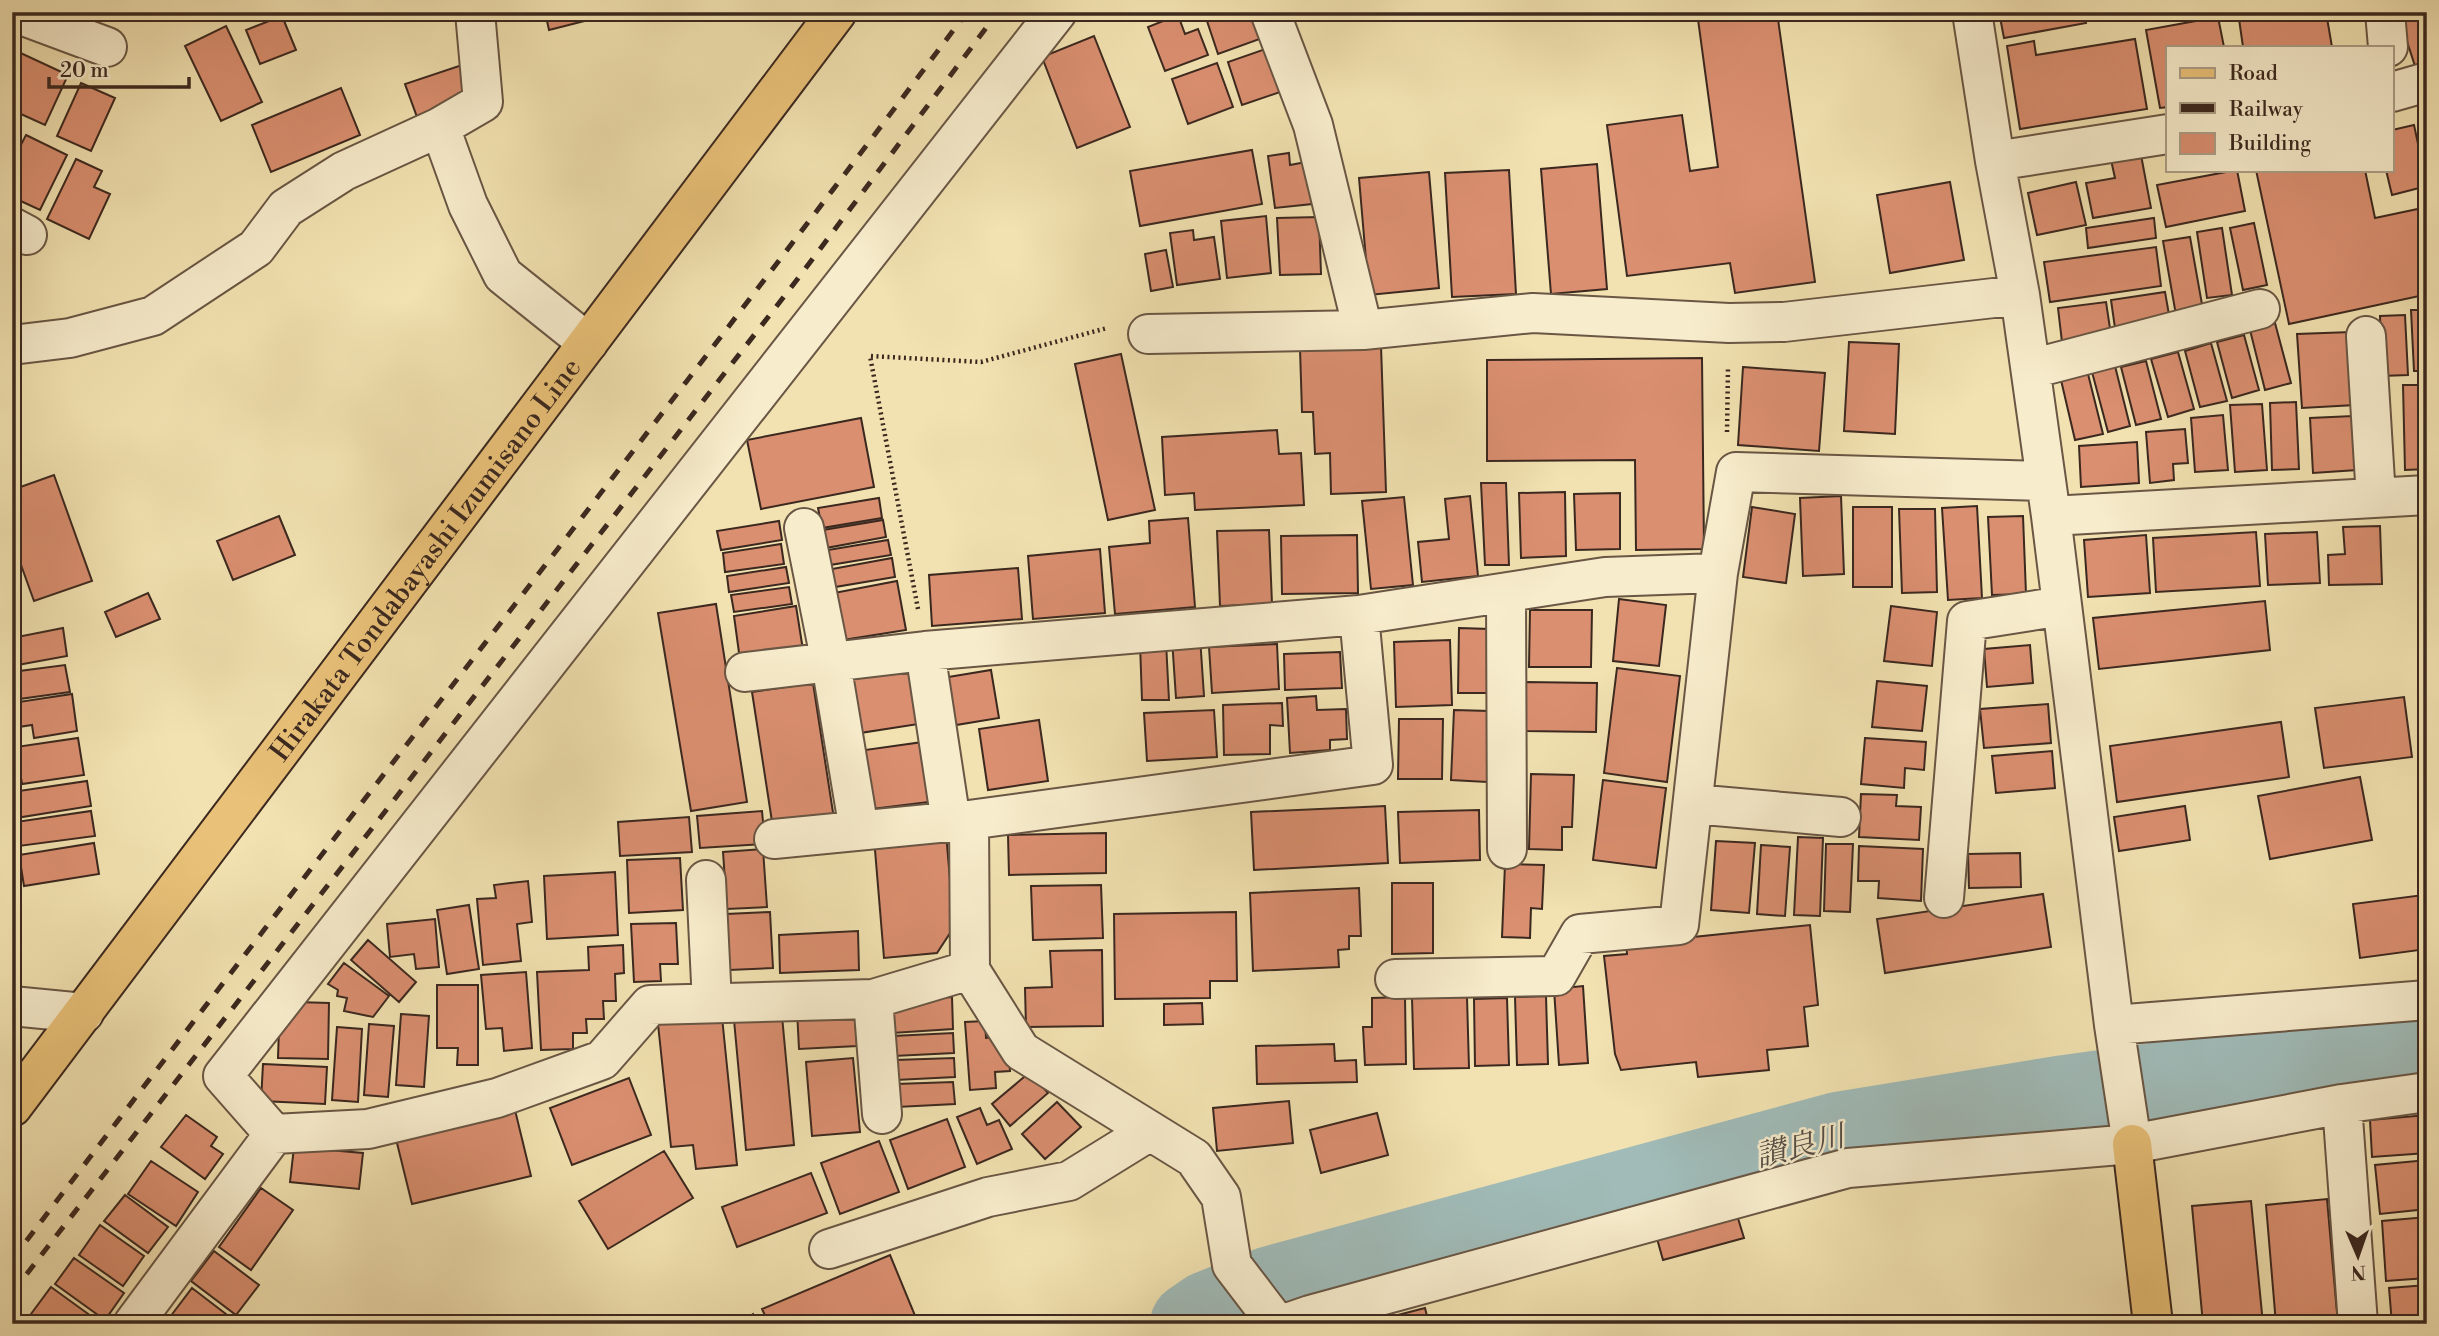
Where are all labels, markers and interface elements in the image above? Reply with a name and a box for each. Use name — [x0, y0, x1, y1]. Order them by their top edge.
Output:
scale bar — [49, 46, 189, 90]
legend — [2166, 46, 2394, 172]
text: 20 m — [60, 58, 109, 84]
text: Road — [2229, 61, 2278, 87]
text: Railway — [2229, 97, 2304, 123]
text: Building — [2228, 131, 2311, 157]
street label: Hirakata Tondabayashi Izumisano Line — [263, 351, 589, 769]
water label: 讃良川 — [1752, 1117, 1851, 1176]
north arrow — [2324, 1220, 2394, 1290]
text: N — [2351, 1260, 2366, 1284]

